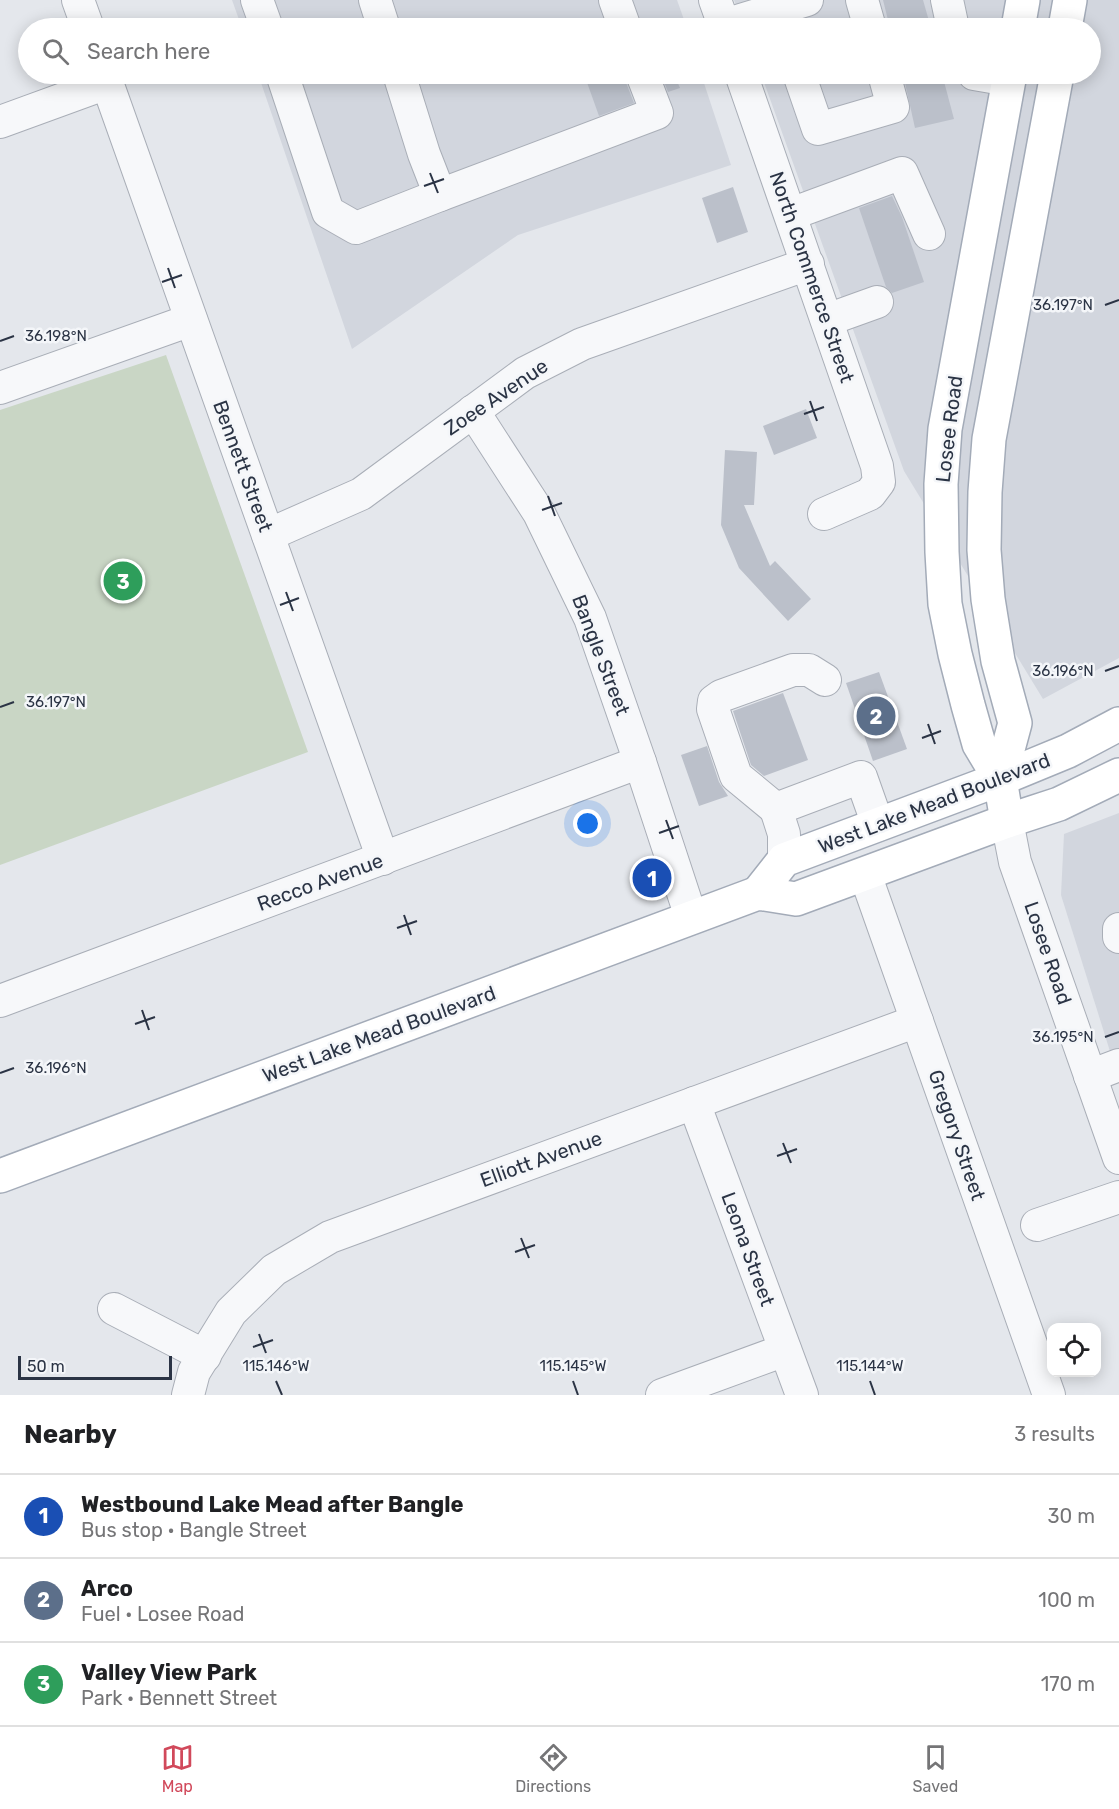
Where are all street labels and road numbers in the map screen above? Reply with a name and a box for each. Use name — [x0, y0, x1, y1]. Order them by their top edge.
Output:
street label: North Commerce Street — [765, 168, 860, 386]
street label: Zoee Avenue — [440, 353, 552, 441]
street label: Losee Road — [931, 374, 967, 484]
street label: Bennett Street — [208, 397, 278, 535]
street label: Bangle Street — [567, 591, 635, 719]
street label: West Lake Mead Boulevard — [815, 748, 1053, 858]
street label: Recco Avenue — [254, 848, 386, 916]
street label: Losee Road — [1019, 898, 1077, 1008]
street label: West Lake Mead Boulevard — [259, 981, 499, 1087]
street label: Gregory Street — [923, 1067, 991, 1204]
street label: Elliott Avenue — [477, 1126, 605, 1192]
street label: Leona Street — [716, 1189, 780, 1309]

